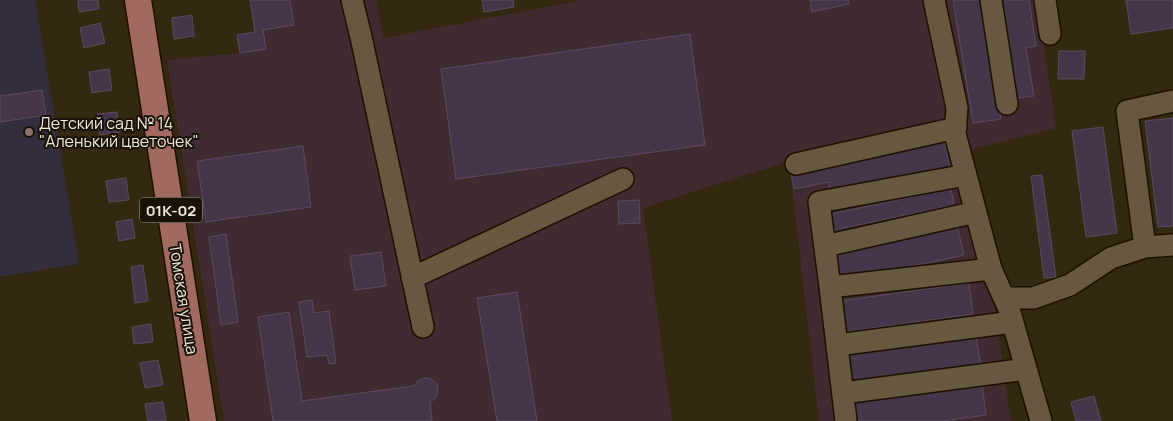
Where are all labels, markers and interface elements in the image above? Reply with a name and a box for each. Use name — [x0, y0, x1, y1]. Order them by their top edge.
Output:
place label: Детский сад № 14 "Аленький цветочек" — [39, 112, 199, 152]
marker: Детский сад № 14 "Аленький цветочек" — [23, 126, 35, 138]
road number: 01К-02 — [140, 198, 202, 222]
street label: Томская улица — [164, 242, 204, 356]

